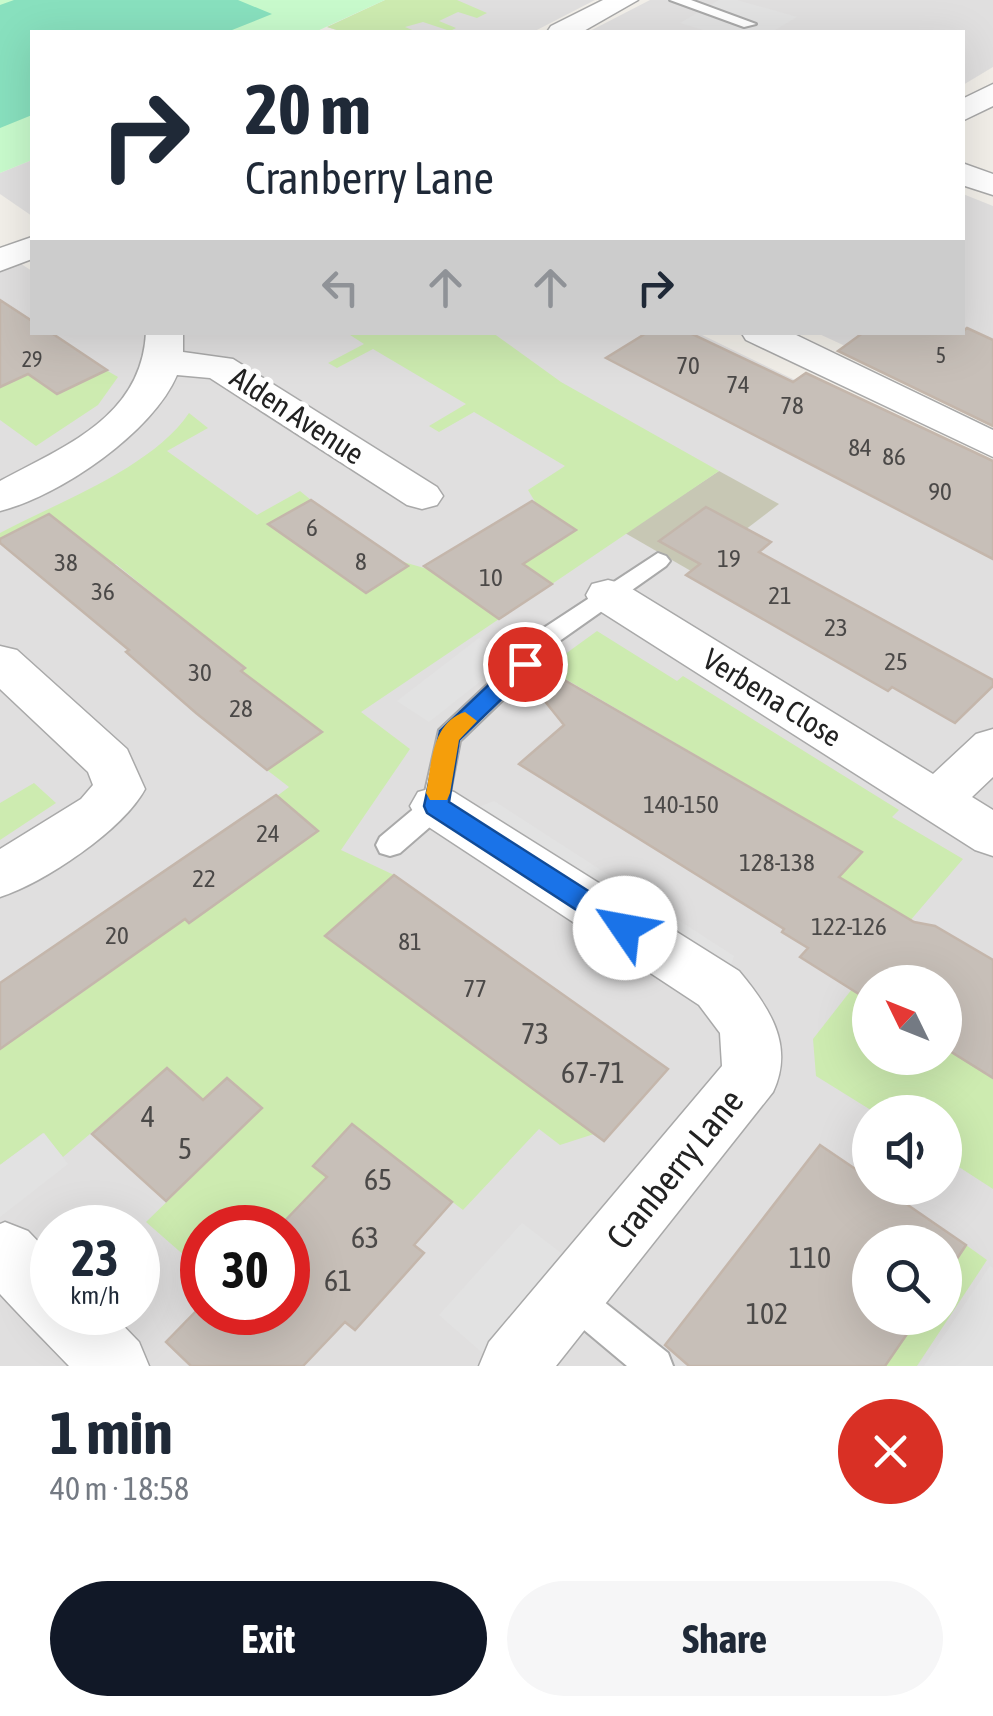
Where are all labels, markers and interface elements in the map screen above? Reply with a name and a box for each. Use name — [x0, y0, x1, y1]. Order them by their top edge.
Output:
text: 20 m — [245, 69, 371, 149]
icon: right — [80, 70, 210, 200]
text: Cranberry Lane — [245, 152, 494, 204]
icon: left — [313, 260, 368, 315]
icon: ahead — [418, 260, 473, 315]
icon: ahead — [523, 260, 578, 315]
icon: right — [628, 260, 683, 315]
house number: 5 — [936, 342, 946, 368]
house number: 29 — [22, 346, 42, 372]
house number: 70 — [676, 351, 700, 379]
street label: Alden Avenue — [225, 360, 370, 471]
house number: 74 — [726, 370, 750, 398]
house number: 78 — [780, 391, 804, 419]
house number: 84 — [848, 433, 872, 461]
house number: 86 — [882, 442, 906, 470]
house number: 90 — [928, 477, 952, 505]
house number: 6 — [306, 513, 318, 541]
house number: 19 — [717, 544, 741, 572]
house number: 8 — [355, 547, 367, 575]
house number: 38 — [54, 548, 78, 576]
house number: 10 — [479, 563, 503, 591]
house number: 36 — [91, 577, 115, 605]
house number: 21 — [768, 581, 792, 609]
house number: 23 — [824, 613, 848, 641]
pin — [483, 622, 568, 707]
icon: arrive — [498, 637, 553, 692]
street label: Verbena Close — [697, 641, 848, 753]
house number: 25 — [884, 647, 908, 675]
house number: 30 — [188, 658, 212, 686]
house number: 28 — [229, 694, 253, 722]
house number: 140-150 — [643, 790, 719, 818]
house number: 24 — [256, 819, 280, 847]
house number: 128-138 — [739, 848, 815, 876]
house number: 22 — [192, 864, 216, 892]
position arrow — [573, 876, 677, 980]
house number: 122-126 — [811, 912, 887, 940]
house number: 20 — [105, 921, 129, 949]
house number: 81 — [398, 927, 422, 955]
north arrow — [852, 965, 962, 1075]
map controls — [852, 965, 962, 1335]
house number: 77 — [463, 974, 487, 1002]
house number: 73 — [521, 1016, 549, 1050]
house number: 67-71 — [561, 1055, 625, 1089]
street label: Cranberry Lane — [598, 1081, 751, 1256]
button: sound — [852, 1095, 962, 1205]
house number: 4 — [141, 1099, 155, 1133]
house number: 5 — [178, 1131, 192, 1165]
house number: 65 — [364, 1162, 392, 1196]
speed limit sign: 30 — [180, 1205, 310, 1335]
house number: 63 — [351, 1220, 379, 1254]
button: search — [852, 1225, 962, 1335]
text: 23 — [71, 1229, 118, 1287]
house number: 110 — [789, 1240, 831, 1274]
house number: 61 — [324, 1263, 352, 1297]
text: km/h — [70, 1281, 120, 1309]
house number: 102 — [746, 1296, 788, 1330]
text: 1 min — [50, 1398, 173, 1467]
button: close — [838, 1399, 943, 1504]
text: 40 m · 18:58 — [50, 1470, 189, 1507]
button: Exit — [50, 1581, 487, 1696]
button: Share — [507, 1581, 943, 1696]

